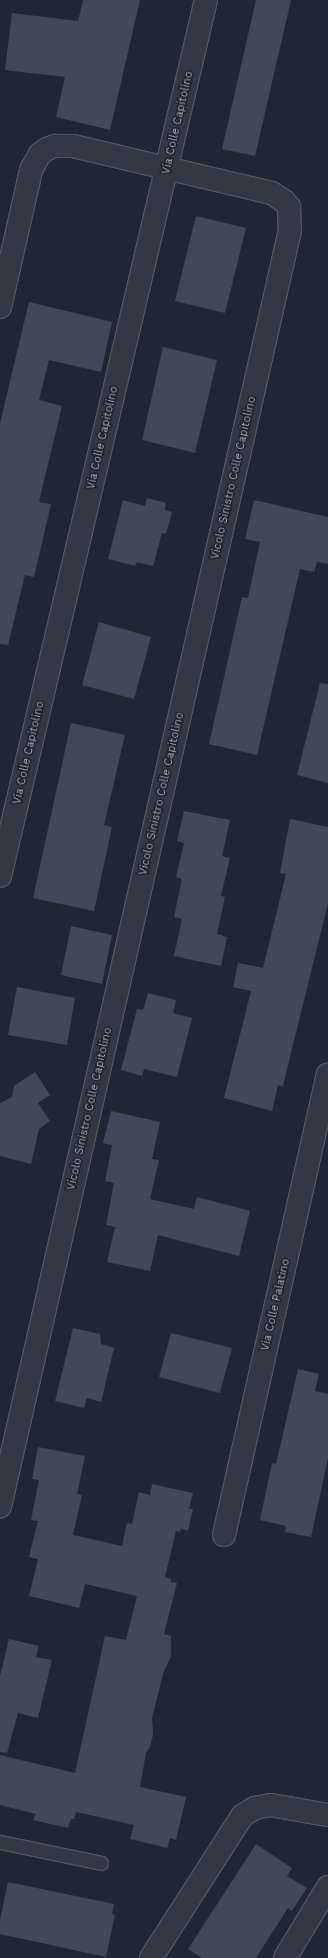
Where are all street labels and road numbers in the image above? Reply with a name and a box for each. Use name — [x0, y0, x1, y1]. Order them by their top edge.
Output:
street label: Via Colle Capitolino — [160, 70, 196, 176]
street label: Via Colle Capitolino — [85, 385, 121, 491]
street label: Vicolo Sinistro Colle Capitolino — [209, 395, 259, 561]
street label: Via Colle Capitolino — [11, 700, 47, 806]
street label: Vicolo Sinistro Colle Capitolino — [137, 711, 187, 877]
street label: Vicolo Sinistro Colle Capitolino — [65, 1026, 115, 1192]
street label: Via Colle Palatino — [259, 1258, 293, 1352]

